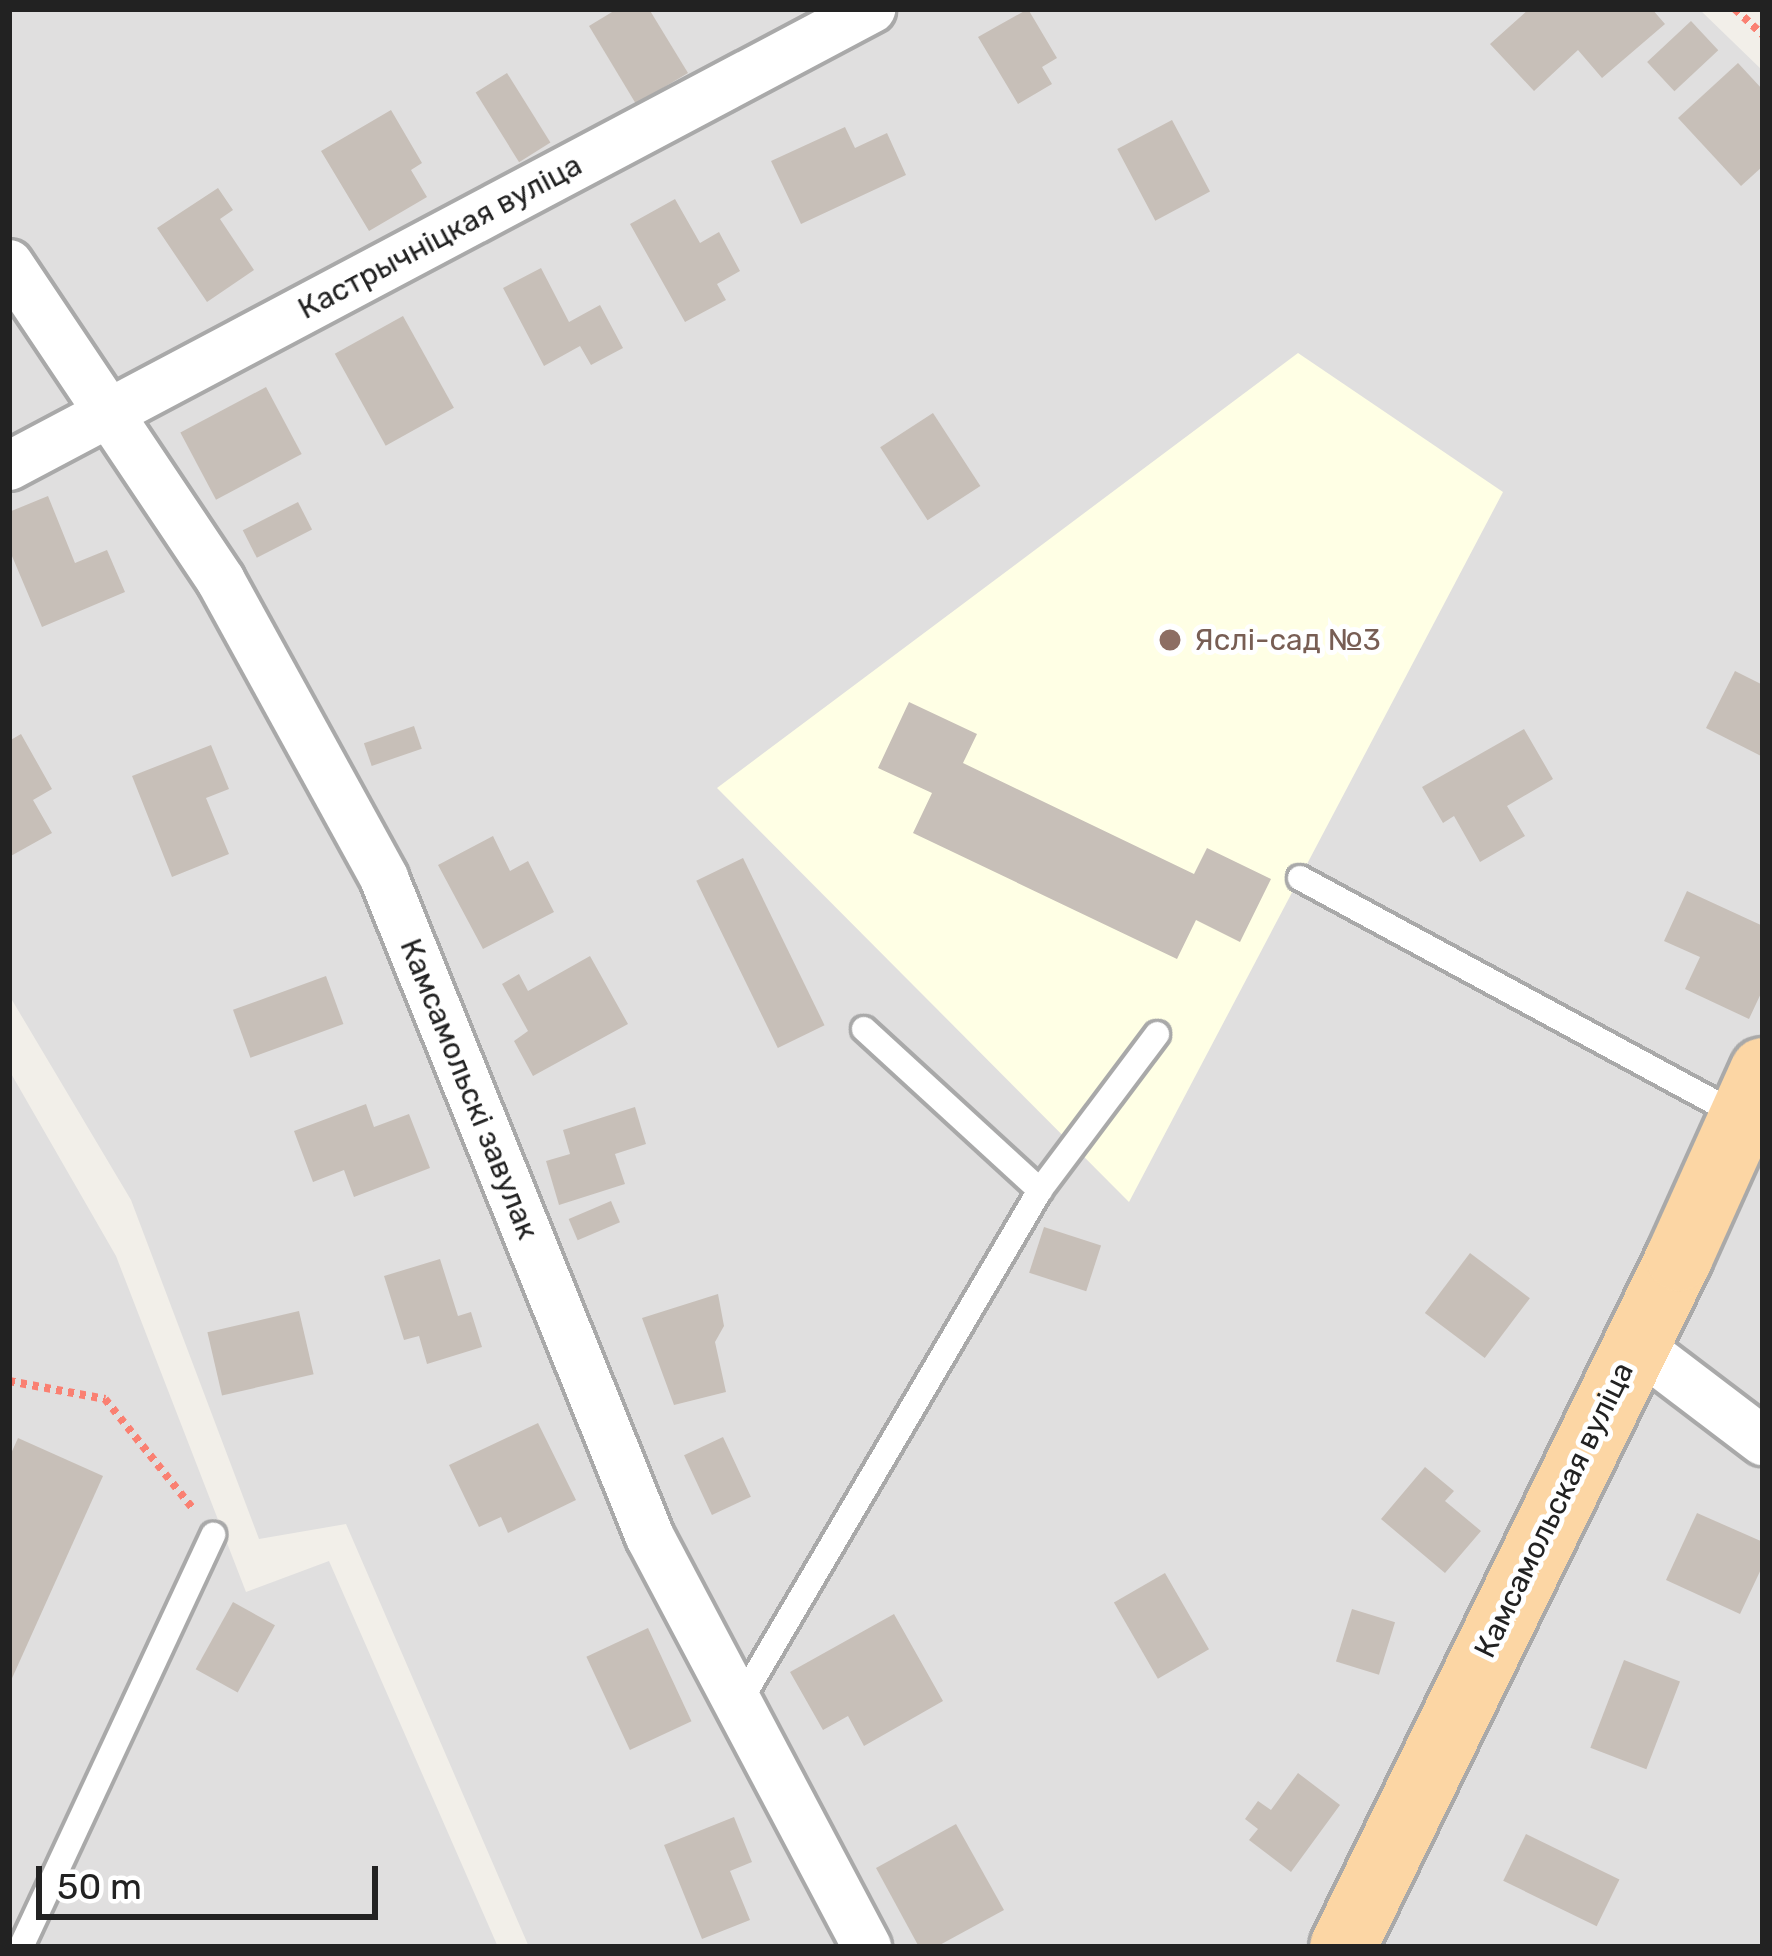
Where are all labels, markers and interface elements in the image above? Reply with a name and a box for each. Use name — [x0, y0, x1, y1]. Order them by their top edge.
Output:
street label: Кастрычніцкая вуліца — [292, 147, 588, 327]
place label: Яслі-сад №3 — [1194, 622, 1381, 658]
marker: Яслі-сад №3 — [1157, 627, 1183, 653]
street label: Камсамольскі завулак — [392, 934, 546, 1244]
street label: Камсамольская вуліца — [1467, 1356, 1641, 1664]
scale bar — [42, 1842, 384, 1916]
text: 50 m — [57, 1865, 142, 1908]

